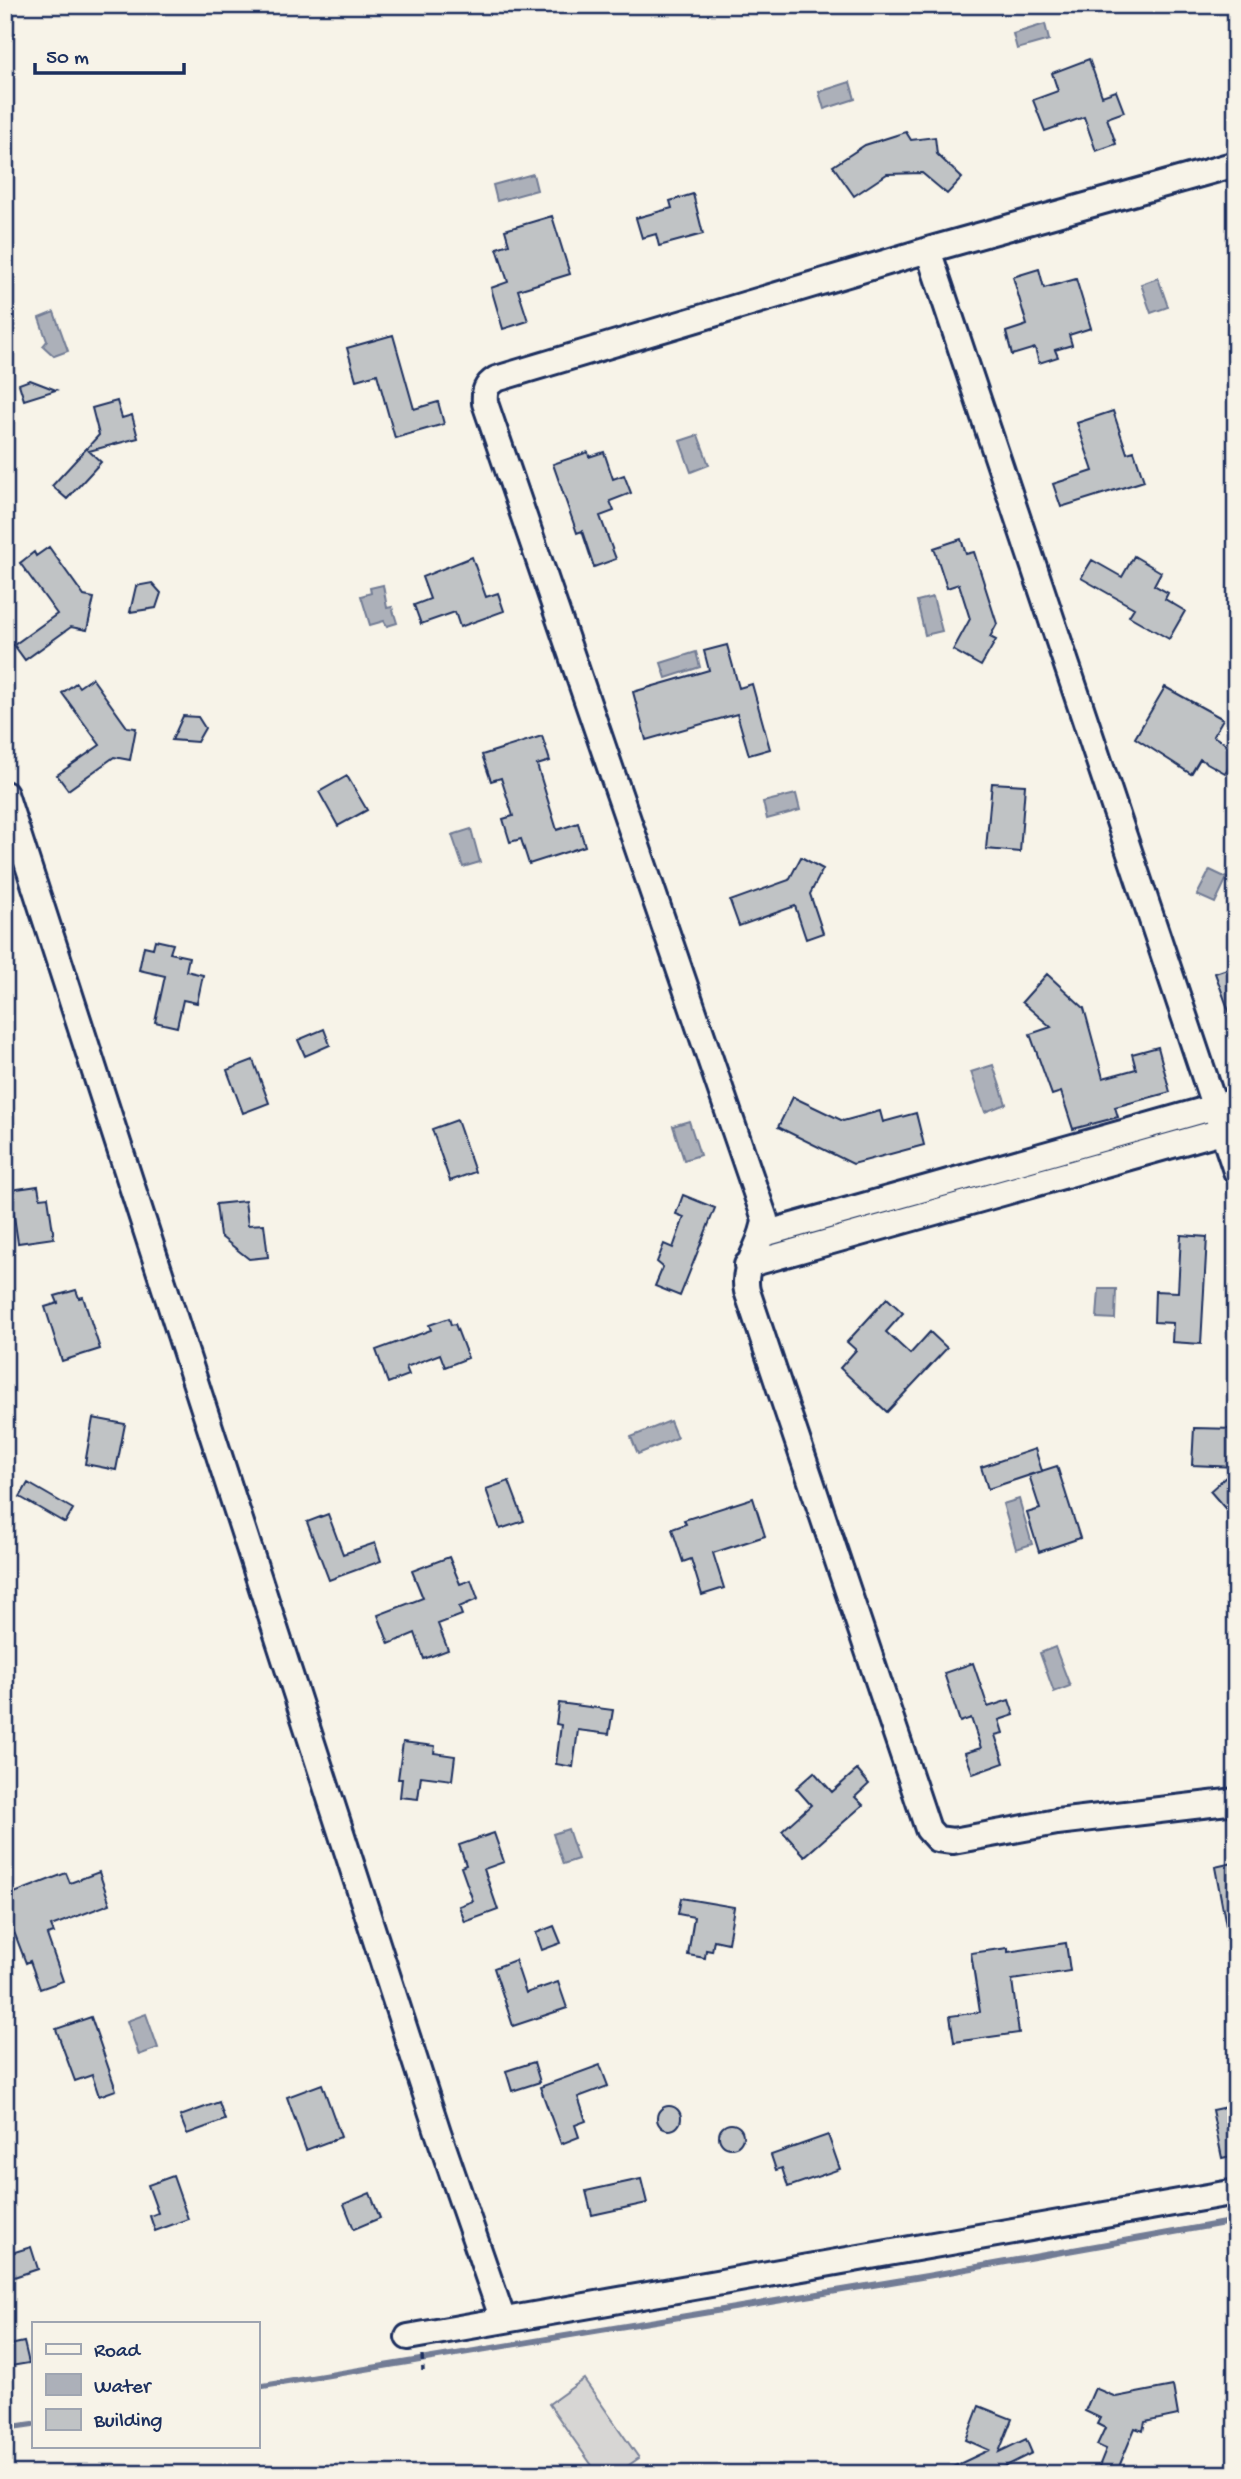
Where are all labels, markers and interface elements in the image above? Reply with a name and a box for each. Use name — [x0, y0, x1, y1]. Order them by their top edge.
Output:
scale bar — [35, 32, 184, 76]
text: 50 m — [46, 47, 89, 72]
legend — [32, 2322, 259, 2448]
text: Road — [94, 2340, 142, 2365]
text: Water — [94, 2376, 152, 2401]
text: Building — [93, 2410, 163, 2435]

